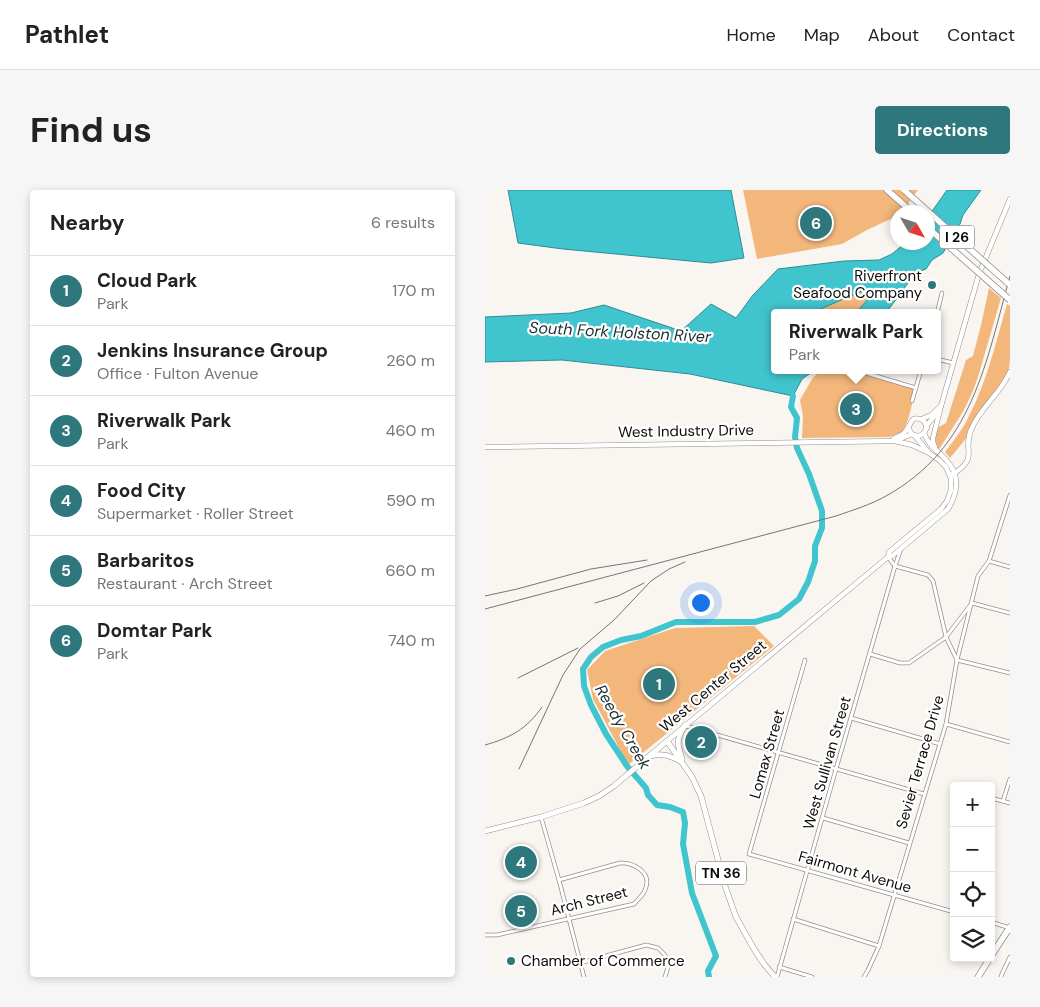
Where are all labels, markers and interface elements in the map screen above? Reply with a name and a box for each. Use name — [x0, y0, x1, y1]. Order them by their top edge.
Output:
text: Pathlet — [25, 19, 109, 50]
text: Home — [726, 23, 776, 47]
text: Map — [804, 23, 840, 47]
text: About — [868, 23, 919, 47]
text: Contact — [947, 23, 1015, 47]
button: Directions — [875, 106, 1010, 154]
text: Find us — [30, 107, 152, 153]
pin: 6 — [800, 204, 832, 242]
north arrow — [890, 205, 935, 250]
text: Nearby — [50, 209, 124, 237]
text: 6 results — [371, 212, 435, 233]
road number: I 26 — [939, 226, 975, 248]
place label: Riverfront Seafood Company — [793, 266, 923, 303]
text: Cloud Park — [97, 268, 197, 293]
marker: Riverfront Seafood Company — [926, 279, 938, 291]
text: 1 — [63, 280, 69, 301]
text: 170 m — [392, 280, 435, 301]
text: Park — [97, 293, 129, 314]
popup — [771, 309, 941, 374]
water label: South Fork Holston River — [529, 317, 712, 347]
text: Riverwalk Park — [789, 319, 923, 344]
text: Jenkins Insurance Group — [97, 338, 328, 363]
text: Park — [789, 344, 820, 365]
text: 2 — [61, 350, 71, 371]
text: 260 m — [386, 350, 435, 371]
text: Office · Fulton Avenue — [97, 363, 258, 384]
pin: 3 — [840, 390, 872, 428]
text: Riverwalk Park — [97, 408, 231, 433]
text: 3 — [61, 420, 71, 441]
text: 460 m — [386, 420, 435, 441]
street label: West Industry Drive — [618, 420, 754, 442]
text: Park — [97, 433, 129, 454]
text: Food City — [97, 478, 186, 503]
text: 4 — [61, 490, 71, 511]
text: 590 m — [386, 490, 435, 511]
text: Supermarket · Roller Street — [97, 503, 294, 524]
text: Barbaritos — [97, 548, 194, 573]
text: 5 — [61, 560, 71, 581]
text: 660 m — [385, 560, 435, 581]
text: Restaurant · Arch Street — [97, 573, 273, 594]
your location — [688, 590, 714, 616]
text: Domtar Park — [97, 618, 212, 643]
text: 6 — [61, 630, 71, 651]
text: 740 m — [388, 630, 435, 651]
street label: West Center Street — [655, 635, 771, 737]
text: Park — [97, 643, 129, 664]
pin: 1 — [643, 665, 675, 703]
water label: Reedy Creek — [590, 681, 656, 774]
street label: Sevier Terrace Drive — [891, 693, 949, 831]
street label: West Sullivan Street — [798, 694, 856, 832]
street label: Lomax Street — [745, 707, 789, 801]
pin: 2 — [685, 723, 717, 761]
map controls — [950, 782, 995, 962]
button: + — [950, 782, 995, 827]
button: − — [950, 827, 995, 872]
pin: 4 — [505, 843, 537, 881]
street label: Fairmont Avenue — [796, 846, 914, 898]
road number: TN 36 — [696, 861, 746, 884]
button: locate — [950, 872, 995, 917]
street label: Arch Street — [548, 882, 630, 920]
pin: 5 — [505, 892, 537, 930]
button: layers — [950, 917, 995, 962]
place label: Chamber of Commerce — [521, 951, 685, 971]
marker: Chamber of Commerce — [505, 955, 517, 967]

